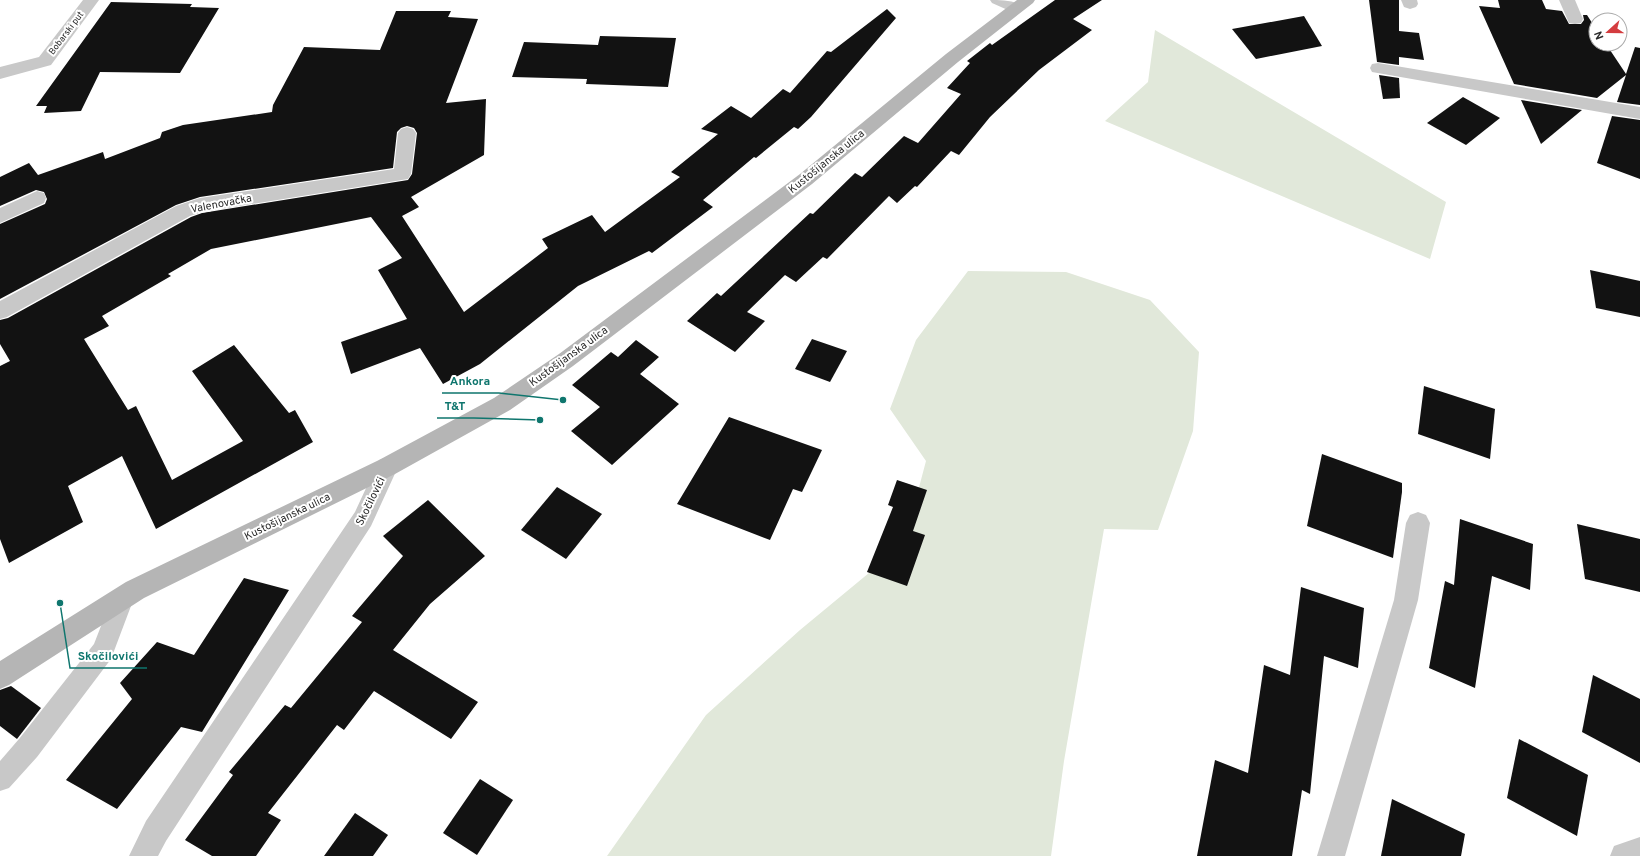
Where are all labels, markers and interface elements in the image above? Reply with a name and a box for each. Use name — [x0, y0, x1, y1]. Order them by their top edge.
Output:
street label: Bobarski put — [47, 9, 86, 57]
north arrow — [1588, 12, 1628, 52]
text: N — [1592, 29, 1608, 41]
street label: Kustošijanska ulica — [786, 127, 868, 197]
street label: Valenovačka — [190, 191, 253, 217]
street label: Kustošijanska ulica — [527, 323, 611, 390]
callout: Ankora — [442, 369, 499, 393]
text: Ankora — [450, 374, 490, 390]
callout: T&T — [437, 394, 474, 418]
text: T&T — [445, 399, 466, 415]
street label: Skočilovići — [353, 475, 389, 528]
street label: Kustošijanska ulica — [242, 490, 333, 544]
callout: Skočilovići — [70, 644, 147, 668]
text: Skočilovići — [78, 649, 138, 665]

